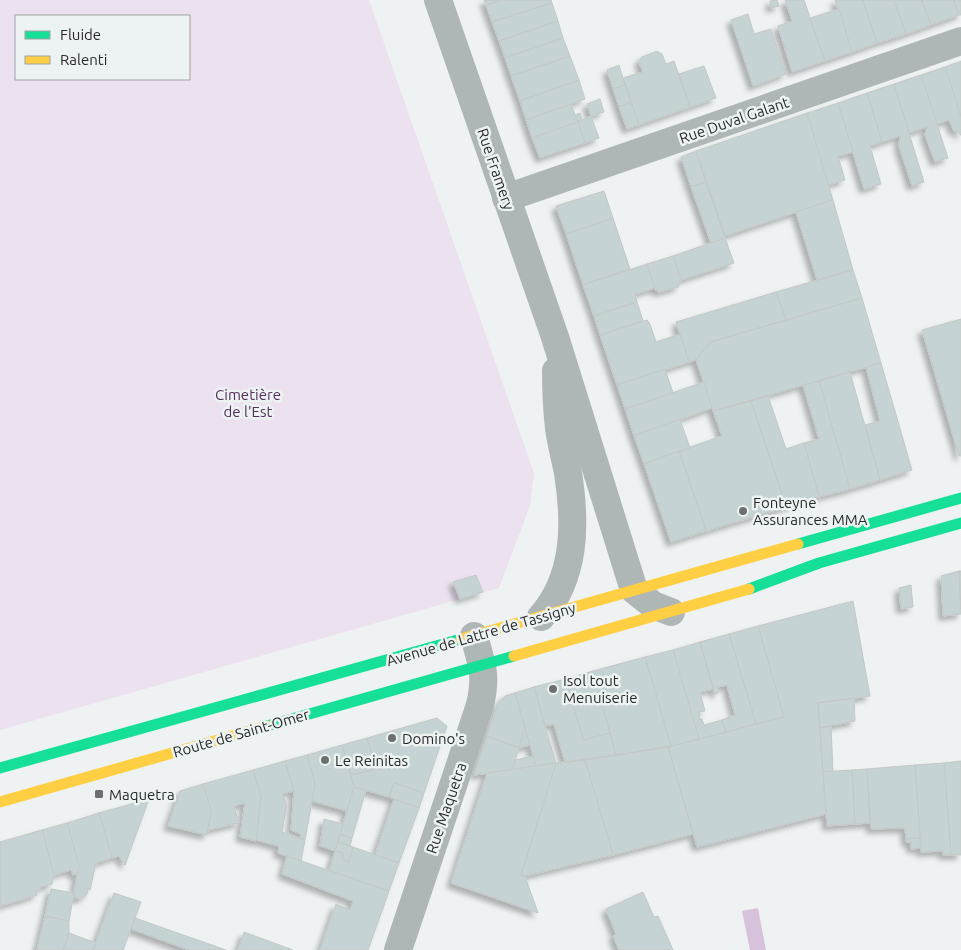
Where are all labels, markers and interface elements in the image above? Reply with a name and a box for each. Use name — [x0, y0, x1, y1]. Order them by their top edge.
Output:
legend — [15, 15, 190, 80]
text: Fluide — [60, 26, 101, 43]
text: Ralenti — [60, 51, 107, 68]
street label: Rue Duval Galant — [677, 93, 791, 147]
street label: Rue Framery — [474, 126, 518, 212]
park label: Cimetière de l'Est — [215, 386, 281, 420]
place label: Fonteyne Assurances MMA — [753, 494, 868, 528]
marker: Fonteyne Assurances MMA — [737, 505, 749, 517]
street label: Avenue de Lattre de Tassigny — [384, 599, 578, 669]
place label: Isol tout Menuiserie — [563, 672, 638, 706]
marker: Isol tout Menuiserie — [547, 683, 559, 695]
street label: Route de Saint-Omer — [171, 705, 311, 761]
place label: Domino's — [402, 730, 465, 747]
marker: Domino's — [386, 732, 398, 744]
place label: Le Reinitas — [335, 752, 408, 769]
marker: Le Reinitas — [319, 754, 331, 766]
street label: Rue Maquetra — [422, 760, 470, 856]
place label: Maquetra — [109, 786, 175, 803]
marker: Maquetra — [93, 788, 105, 800]

